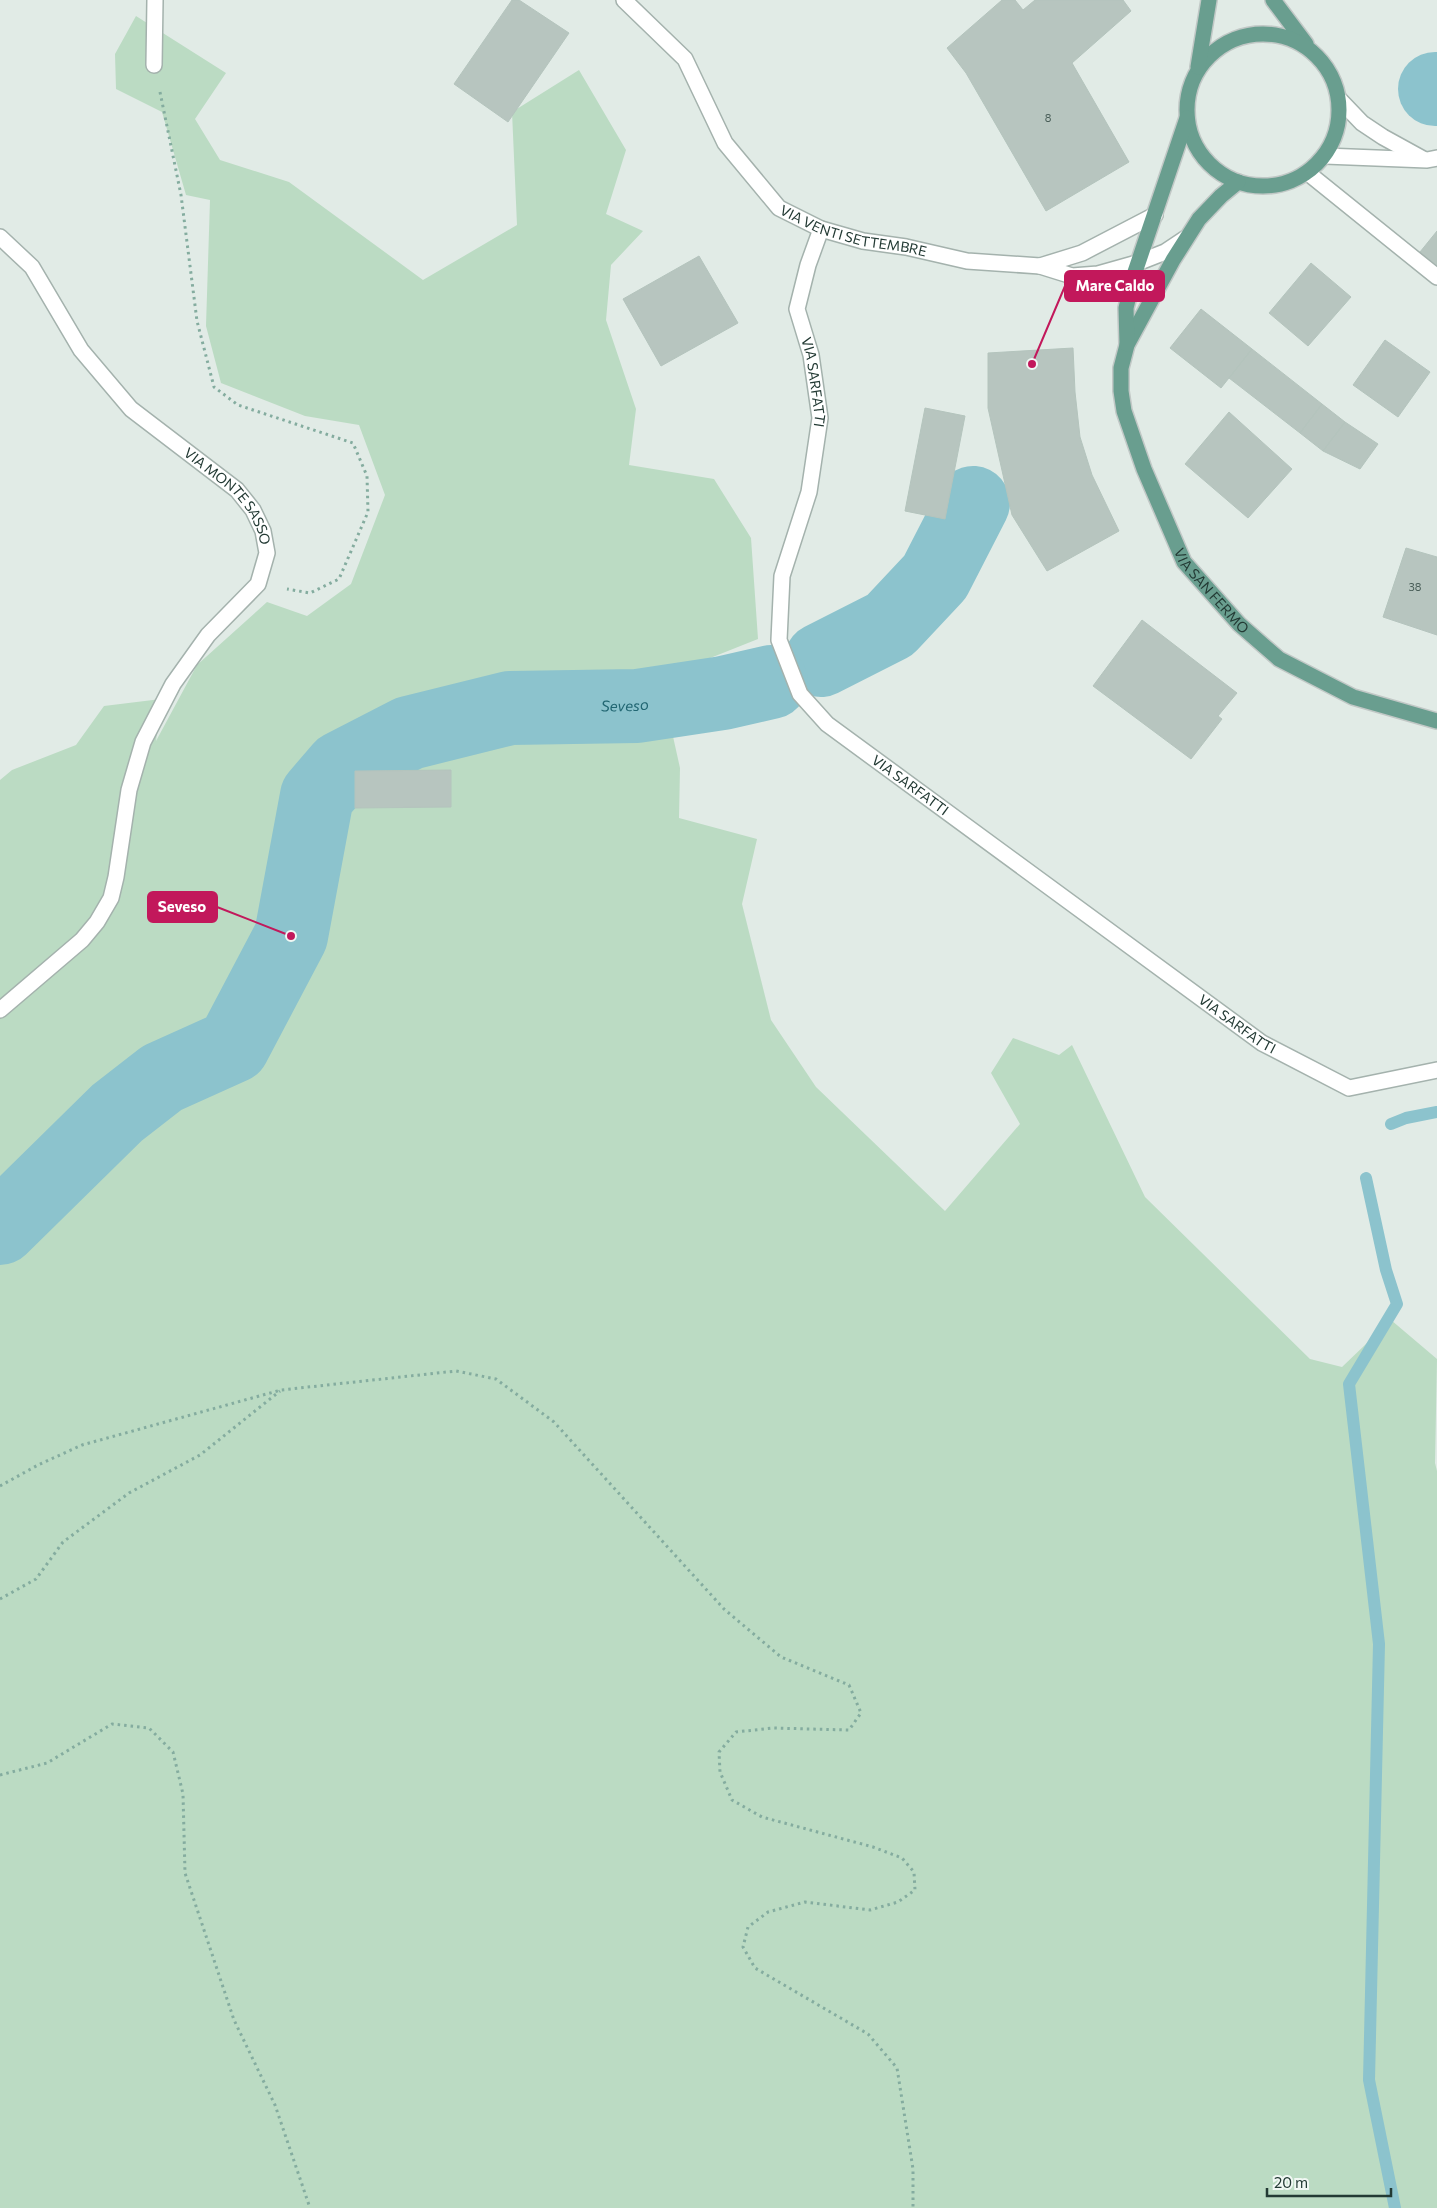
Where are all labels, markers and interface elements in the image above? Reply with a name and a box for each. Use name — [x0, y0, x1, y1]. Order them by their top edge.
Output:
house number: 8 — [1045, 111, 1052, 124]
street label: VIA VENTI SETTEMBRE — [777, 201, 929, 259]
callout: Mare Caldo — [1065, 271, 1164, 301]
text: Mare Caldo — [1076, 276, 1155, 294]
street label: VIA SARFATTI — [798, 335, 829, 428]
street label: VIA MONTE SASSO — [181, 444, 274, 546]
street label: VIA SAN FERMO — [1171, 545, 1253, 637]
house number: 38 — [1409, 580, 1422, 593]
water label: Seveso — [601, 694, 650, 715]
street label: VIA SARFATTI — [869, 751, 952, 818]
callout: Seveso — [148, 892, 217, 922]
text: Seveso — [158, 897, 206, 915]
street label: VIA SARFATTI — [1195, 990, 1279, 1057]
scale bar — [1267, 2166, 1391, 2198]
text: 20 m — [1274, 2173, 1308, 2191]

